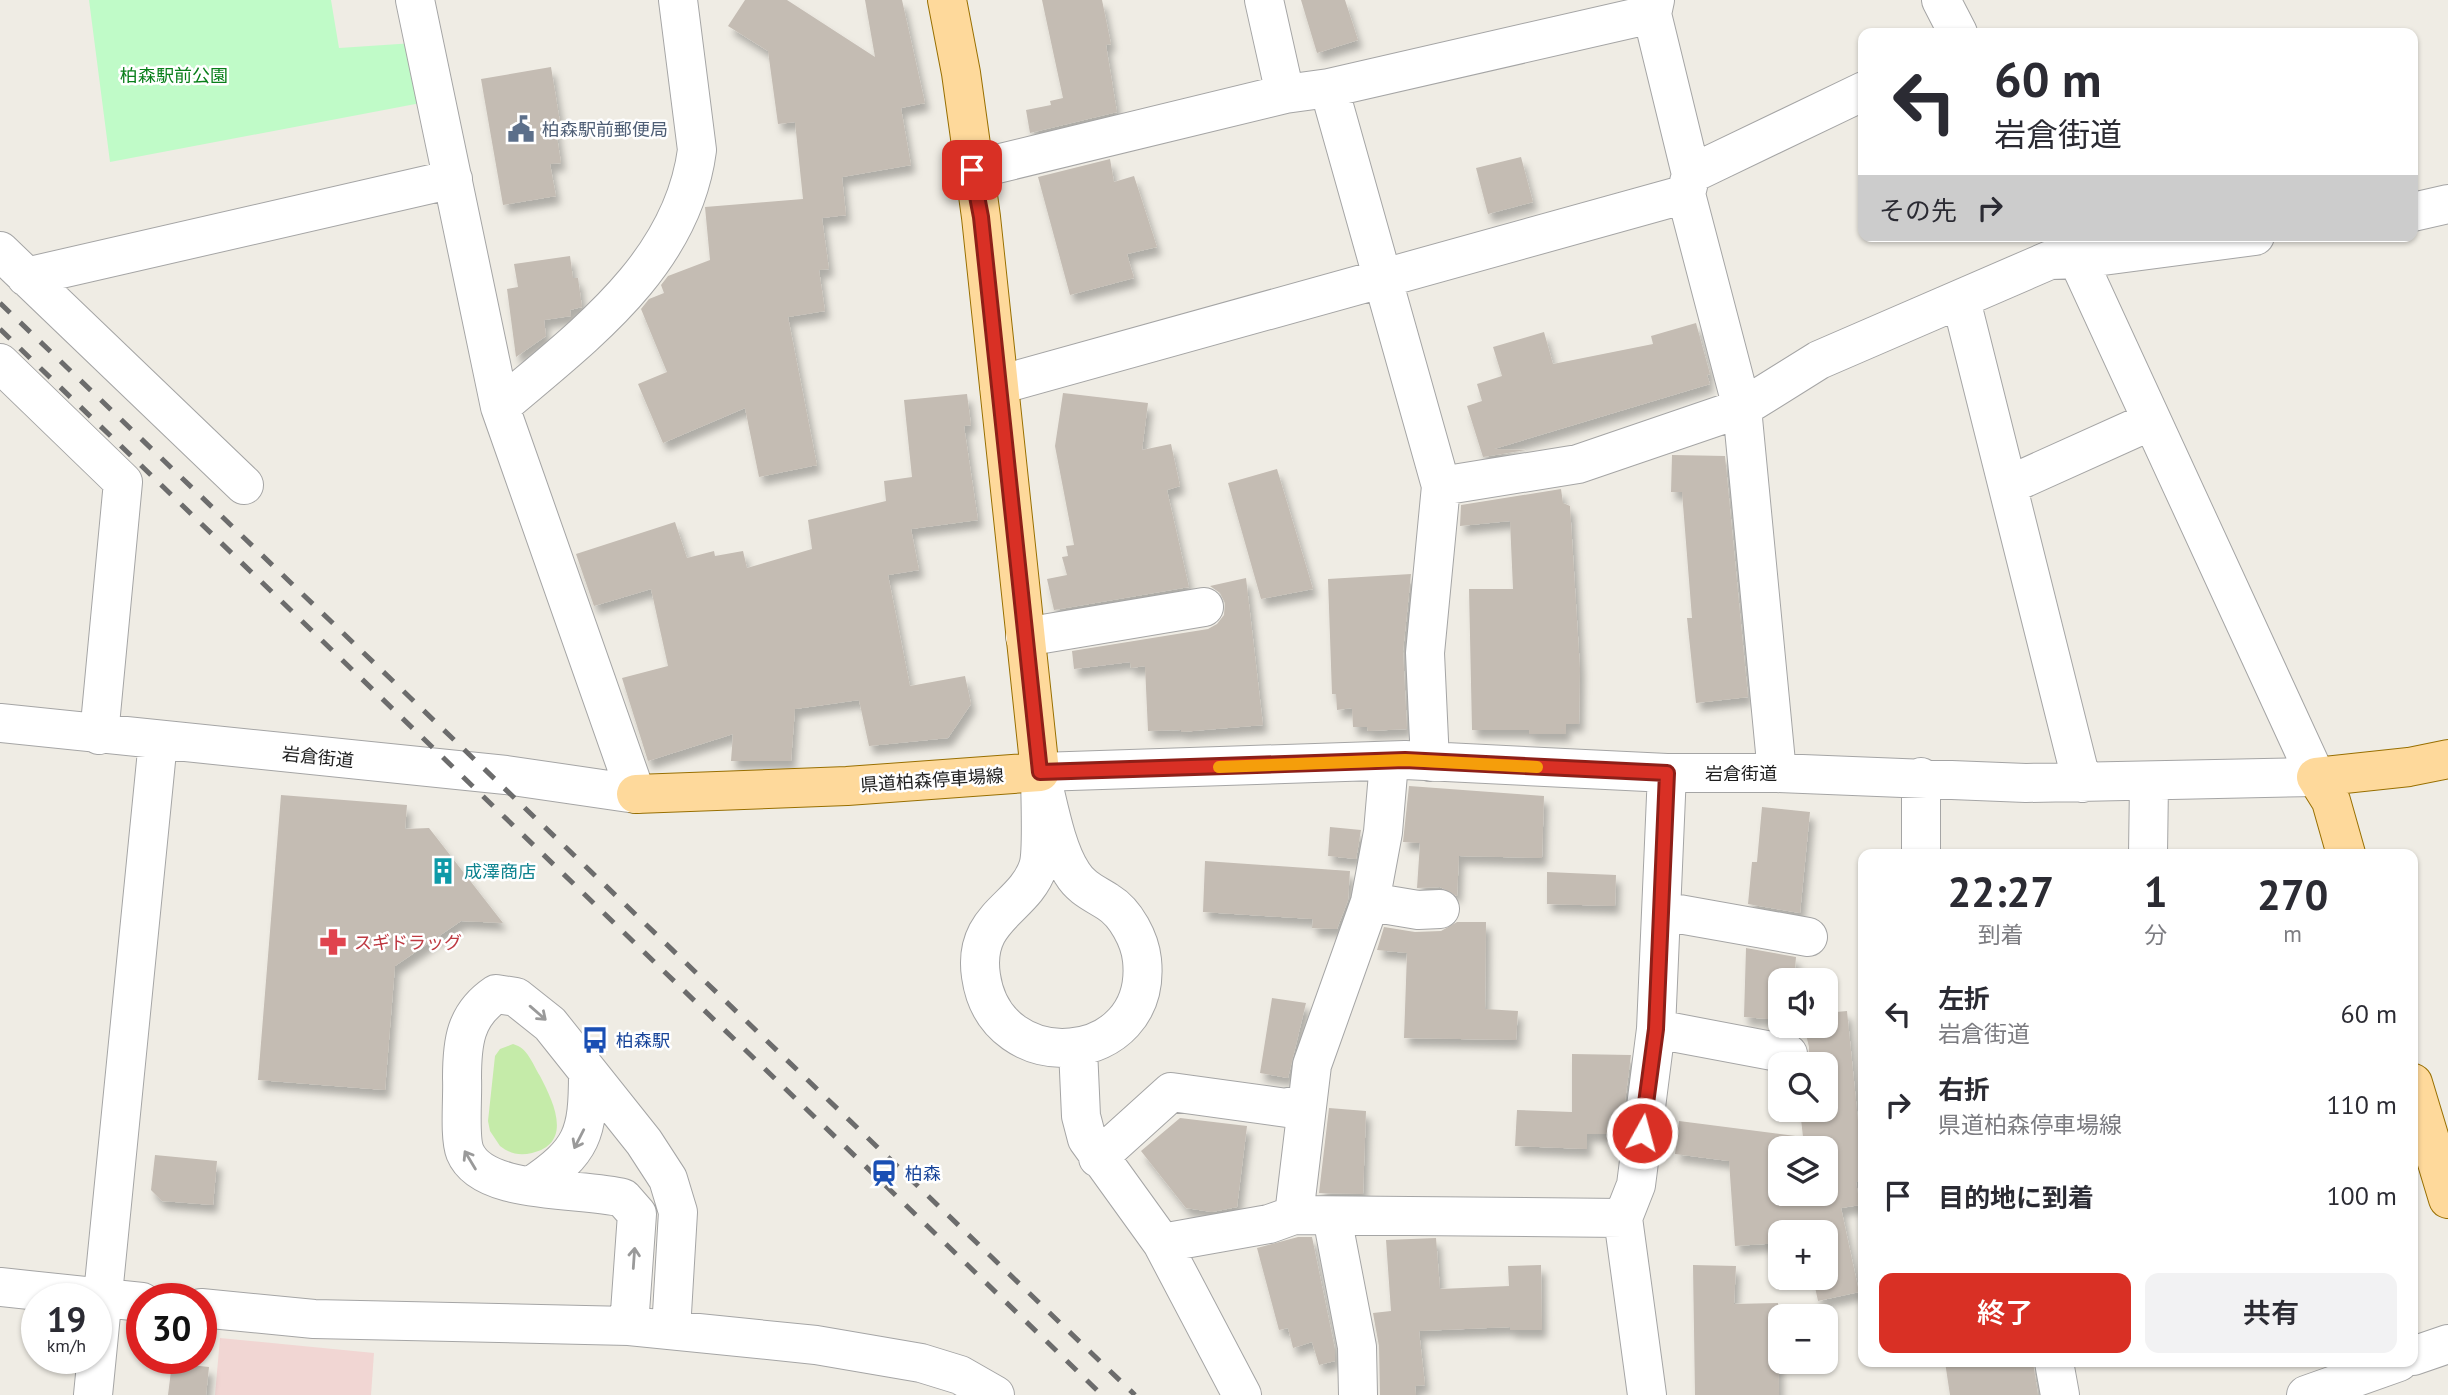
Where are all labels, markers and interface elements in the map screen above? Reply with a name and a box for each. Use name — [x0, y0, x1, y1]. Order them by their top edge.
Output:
text: 60 m — [1994, 47, 2101, 111]
icon: left — [1879, 56, 1970, 147]
park label: 柏森駅前公園 — [120, 64, 228, 87]
text: 岩倉街道 — [1994, 113, 2122, 155]
public building icon: 柏森駅前郵便局 — [506, 114, 536, 144]
place label: 柏森駅前郵便局 — [542, 118, 668, 141]
pin — [942, 140, 1002, 200]
icon: arrive — [953, 151, 991, 189]
icon: right — [1971, 189, 2009, 227]
text: その先 — [1879, 194, 1957, 227]
street label: 岩倉街道 — [281, 742, 355, 772]
street label: 岩倉街道 — [1705, 762, 1777, 785]
street label: 県道柏森停車場線 — [859, 764, 1005, 796]
building icon: 成澤商店 — [428, 856, 458, 886]
place label: 成澤商店 — [464, 860, 536, 883]
text: 22:27 — [1948, 864, 2054, 919]
text: 1 — [2144, 864, 2167, 919]
text: 270 — [2257, 867, 2328, 922]
text: m — [2283, 919, 2302, 948]
text: 到着 — [1978, 920, 2024, 949]
text: 分 — [2144, 920, 2167, 949]
pharmacy icon: スギドラッグ — [318, 927, 348, 957]
place label: スギドラッグ — [354, 931, 462, 954]
map controls — [1768, 968, 1838, 1374]
button: sound — [1768, 968, 1838, 1038]
text: 左折 — [1938, 982, 1990, 1015]
icon: left — [1879, 995, 1917, 1033]
text: 60 m — [2341, 997, 2397, 1030]
one-way arrow — [528, 1005, 546, 1021]
text: 岩倉街道 — [1938, 1019, 2030, 1048]
bus stop icon: 柏森駅 — [580, 1025, 610, 1055]
place label: 柏森駅 — [616, 1029, 670, 1052]
button: search — [1768, 1052, 1838, 1122]
text: 右折 — [1938, 1073, 1990, 1106]
icon: right — [1879, 1086, 1917, 1124]
text: 110 m — [2326, 1088, 2397, 1121]
position arrow — [1605, 1096, 1679, 1170]
text: 県道柏森停車場線 — [1938, 1110, 2122, 1139]
one-way arrow — [571, 1128, 585, 1149]
button: layers — [1768, 1136, 1838, 1206]
one-way arrow — [463, 1151, 477, 1171]
station icon: 柏森 — [869, 1158, 899, 1188]
place label: 柏森 — [905, 1162, 941, 1185]
icon: arrive — [1879, 1177, 1917, 1215]
text: 100 m — [2326, 1179, 2397, 1212]
text: 目的地に到着 — [1938, 1181, 2094, 1214]
button: + — [1768, 1220, 1838, 1290]
one-way arrow — [628, 1247, 641, 1270]
button: 終了 — [1879, 1273, 2131, 1353]
button: 共有 — [2145, 1273, 2397, 1353]
speed limit sign: 30 — [126, 1283, 217, 1374]
text: 19 — [47, 1296, 86, 1342]
button: − — [1768, 1304, 1838, 1374]
text: km/h — [47, 1334, 86, 1357]

